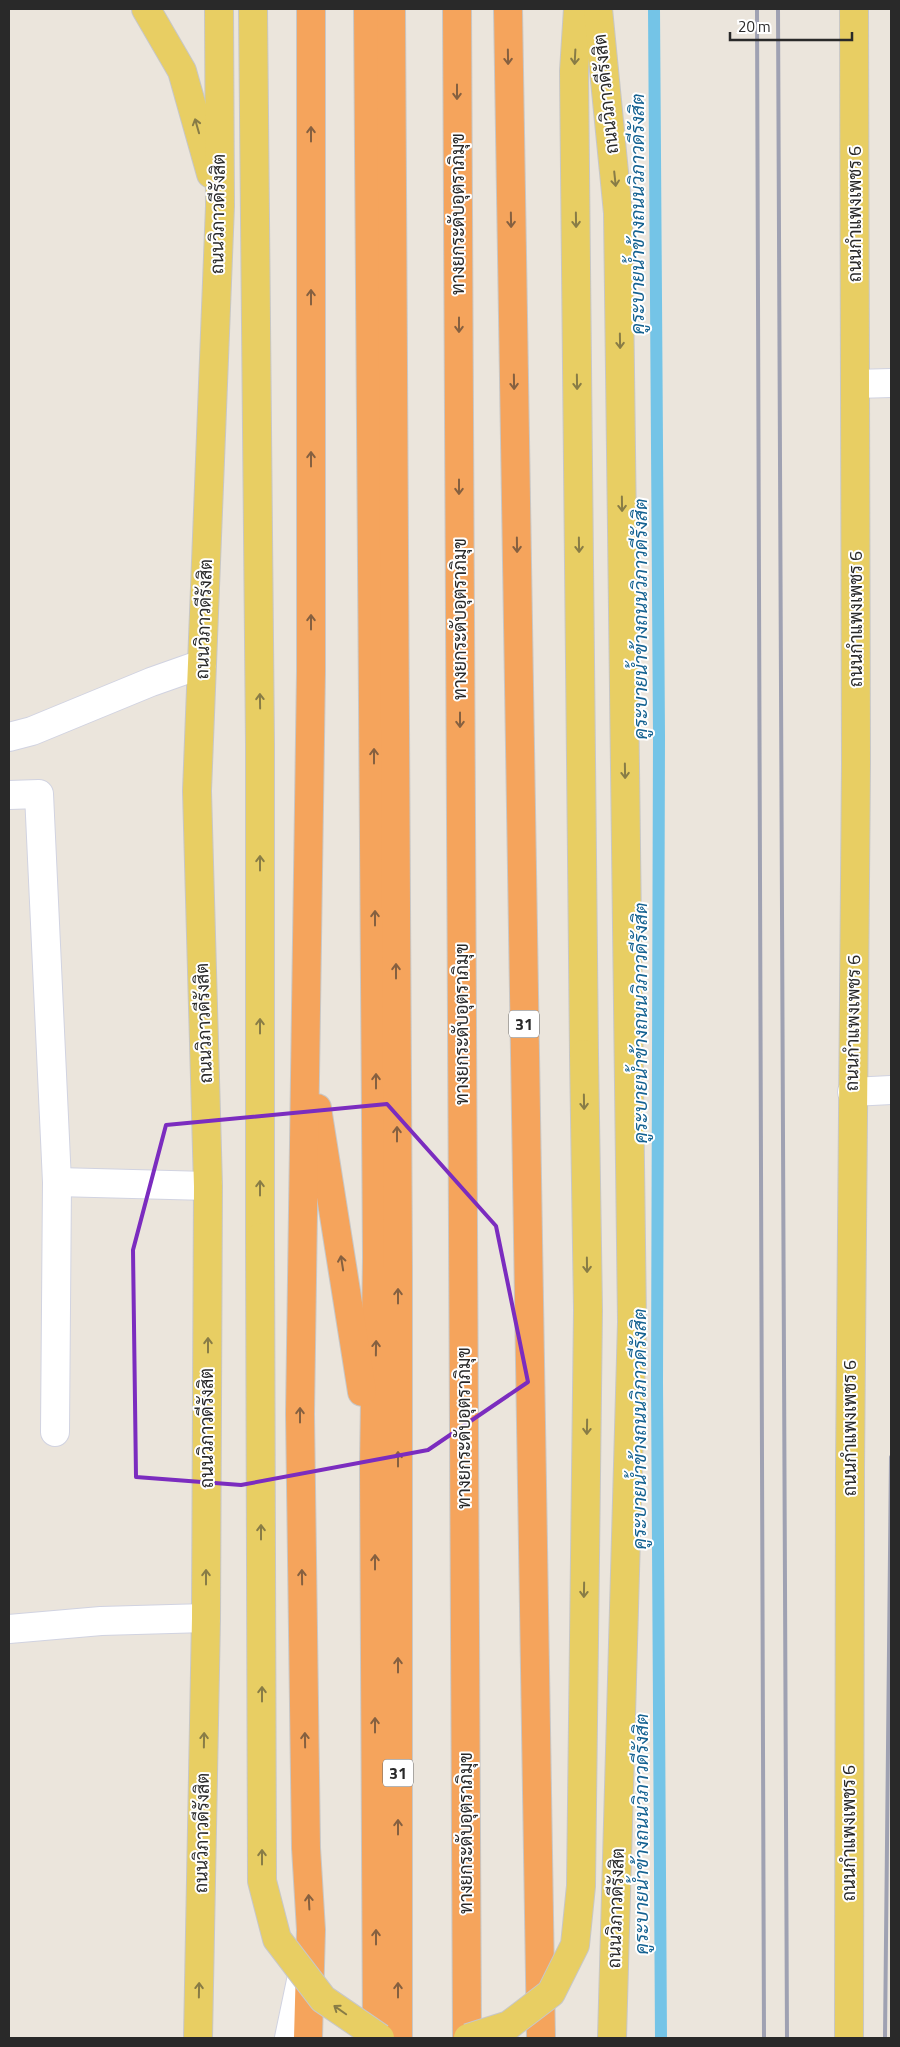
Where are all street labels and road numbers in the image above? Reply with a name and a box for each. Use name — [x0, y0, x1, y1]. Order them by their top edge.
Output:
street label: ถนนวิภาวดีรังสิต — [586, 33, 625, 155]
street label: ทางยกระดับอุตราภิมุข — [444, 133, 471, 295]
street label: ถนนกำแพงเพชร 6 — [841, 146, 868, 282]
street label: ถนนวิภาวดีรังสิต — [203, 153, 232, 274]
street label: ทางยกระดับอุตราภิมุข — [446, 538, 473, 700]
street label: ถนนกำแพงเพชร 6 — [842, 551, 869, 687]
street label: ถนนวิภาวดีรังสิต — [188, 558, 219, 680]
street label: ทางยกระดับอุตราภิมุข — [448, 943, 475, 1105]
street label: ถนนกำแพงเพชร 6 — [838, 955, 867, 1091]
street label: ถนนวิภาวดีรังสิต — [188, 962, 219, 1084]
road number: 31 — [509, 1011, 539, 1038]
street label: ทางยกระดับอุตราภิมุข — [450, 1347, 477, 1509]
street label: ถนนกำแพงเพชร 6 — [836, 1360, 863, 1496]
street label: ถนนวิภาวดีรังสิต — [193, 1368, 220, 1488]
street label: ทางยกระดับอุตราภิมุข — [452, 1752, 479, 1914]
road number: 31 — [383, 1760, 413, 1786]
street label: ถนนกำแพงเพชร 6 — [835, 1765, 862, 1901]
street label: ถนนวิภาวดีรังสิต — [187, 1772, 216, 1893]
street label: ถนนวิภาวดีรังสิต — [600, 1847, 631, 1969]

